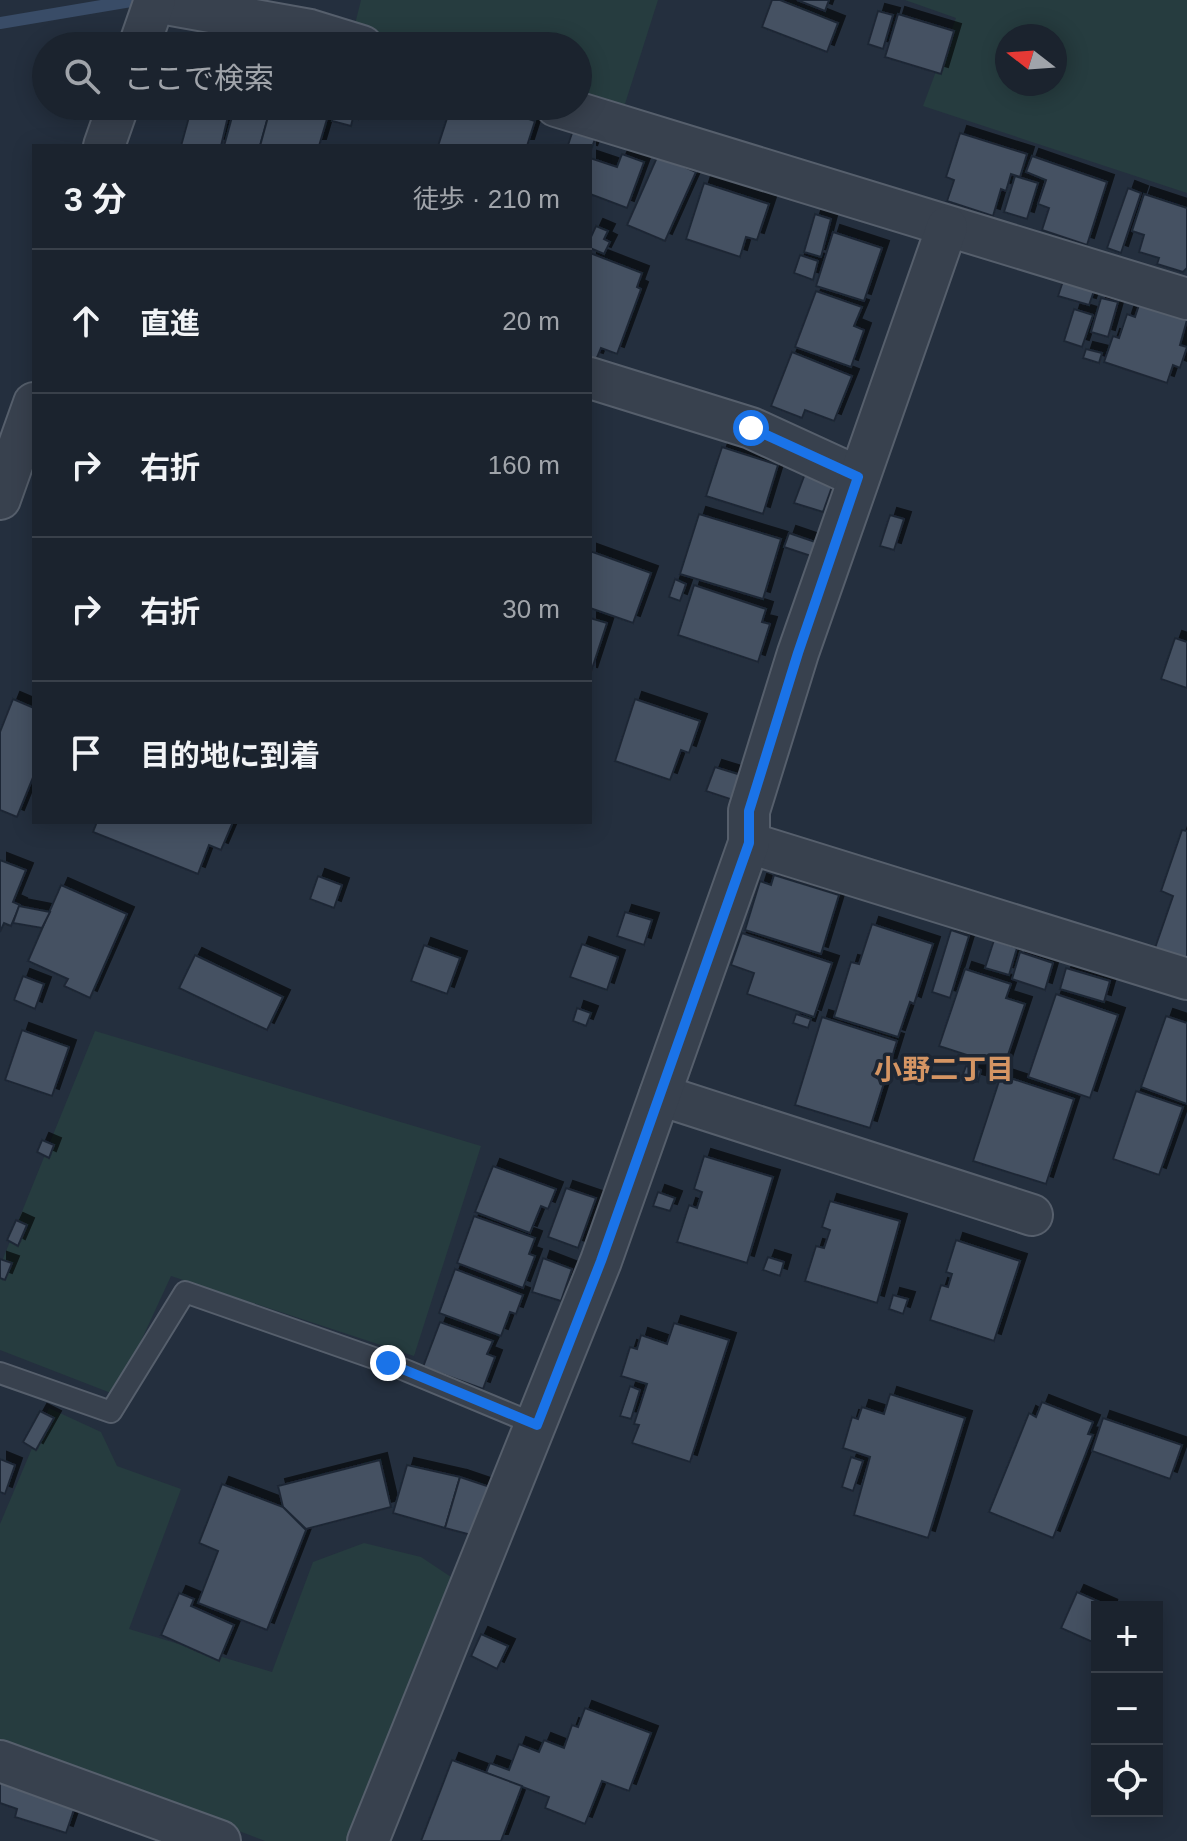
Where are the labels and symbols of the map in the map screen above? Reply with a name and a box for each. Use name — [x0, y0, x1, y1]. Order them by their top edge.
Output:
north arrow — [995, 24, 1067, 96]
route start — [733, 410, 769, 446]
district label: 小野二丁目 — [874, 1054, 1014, 1085]
route end — [370, 1345, 406, 1381]

